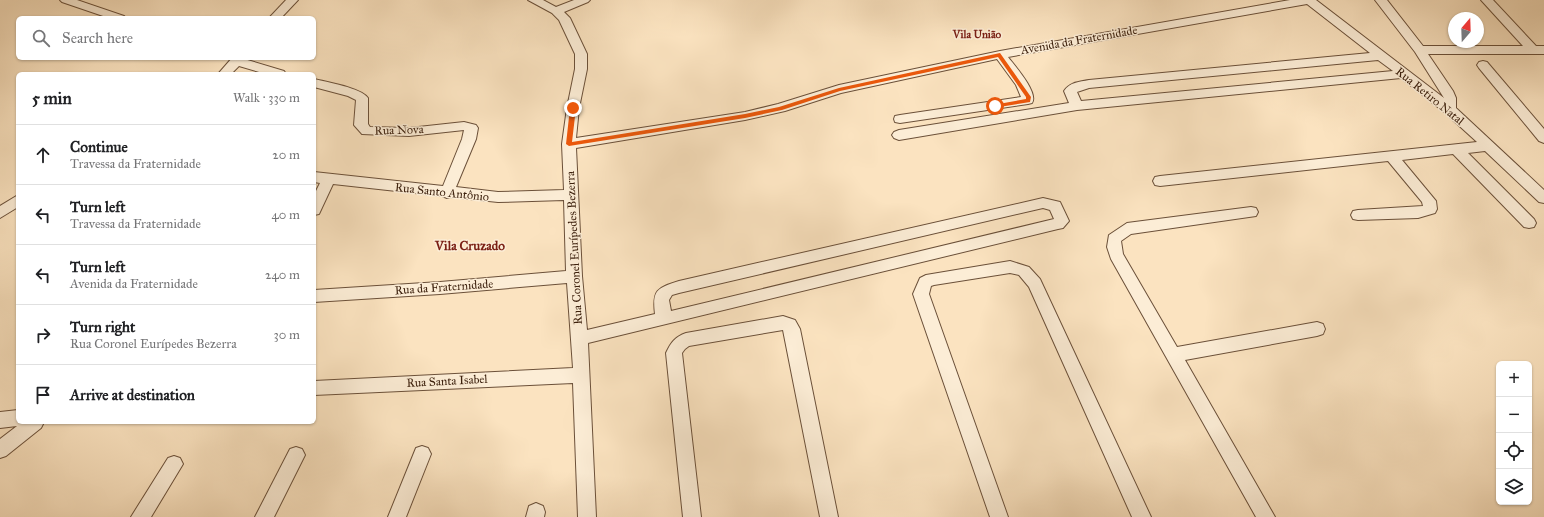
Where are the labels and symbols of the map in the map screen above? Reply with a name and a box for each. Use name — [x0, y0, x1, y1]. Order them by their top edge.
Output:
north arrow — [1448, 12, 1484, 48]
street label: Avenida da Fraternidade — [1019, 23, 1138, 57]
district label: Vila União — [952, 28, 1002, 41]
street label: Rua Retiro Natal — [1393, 64, 1468, 128]
route start — [986, 97, 1004, 115]
route end — [564, 99, 582, 117]
street label: Rua Nova — [374, 122, 425, 138]
street label: Rua Coronel Eurípedes Bezerra — [563, 170, 585, 325]
street label: Rua Santo Antônio — [394, 180, 490, 204]
district label: Vila Cruzado — [434, 238, 505, 254]
street label: Rua da Fraternidade — [394, 277, 494, 297]
street label: Rua Santa Isabel — [406, 372, 489, 390]

